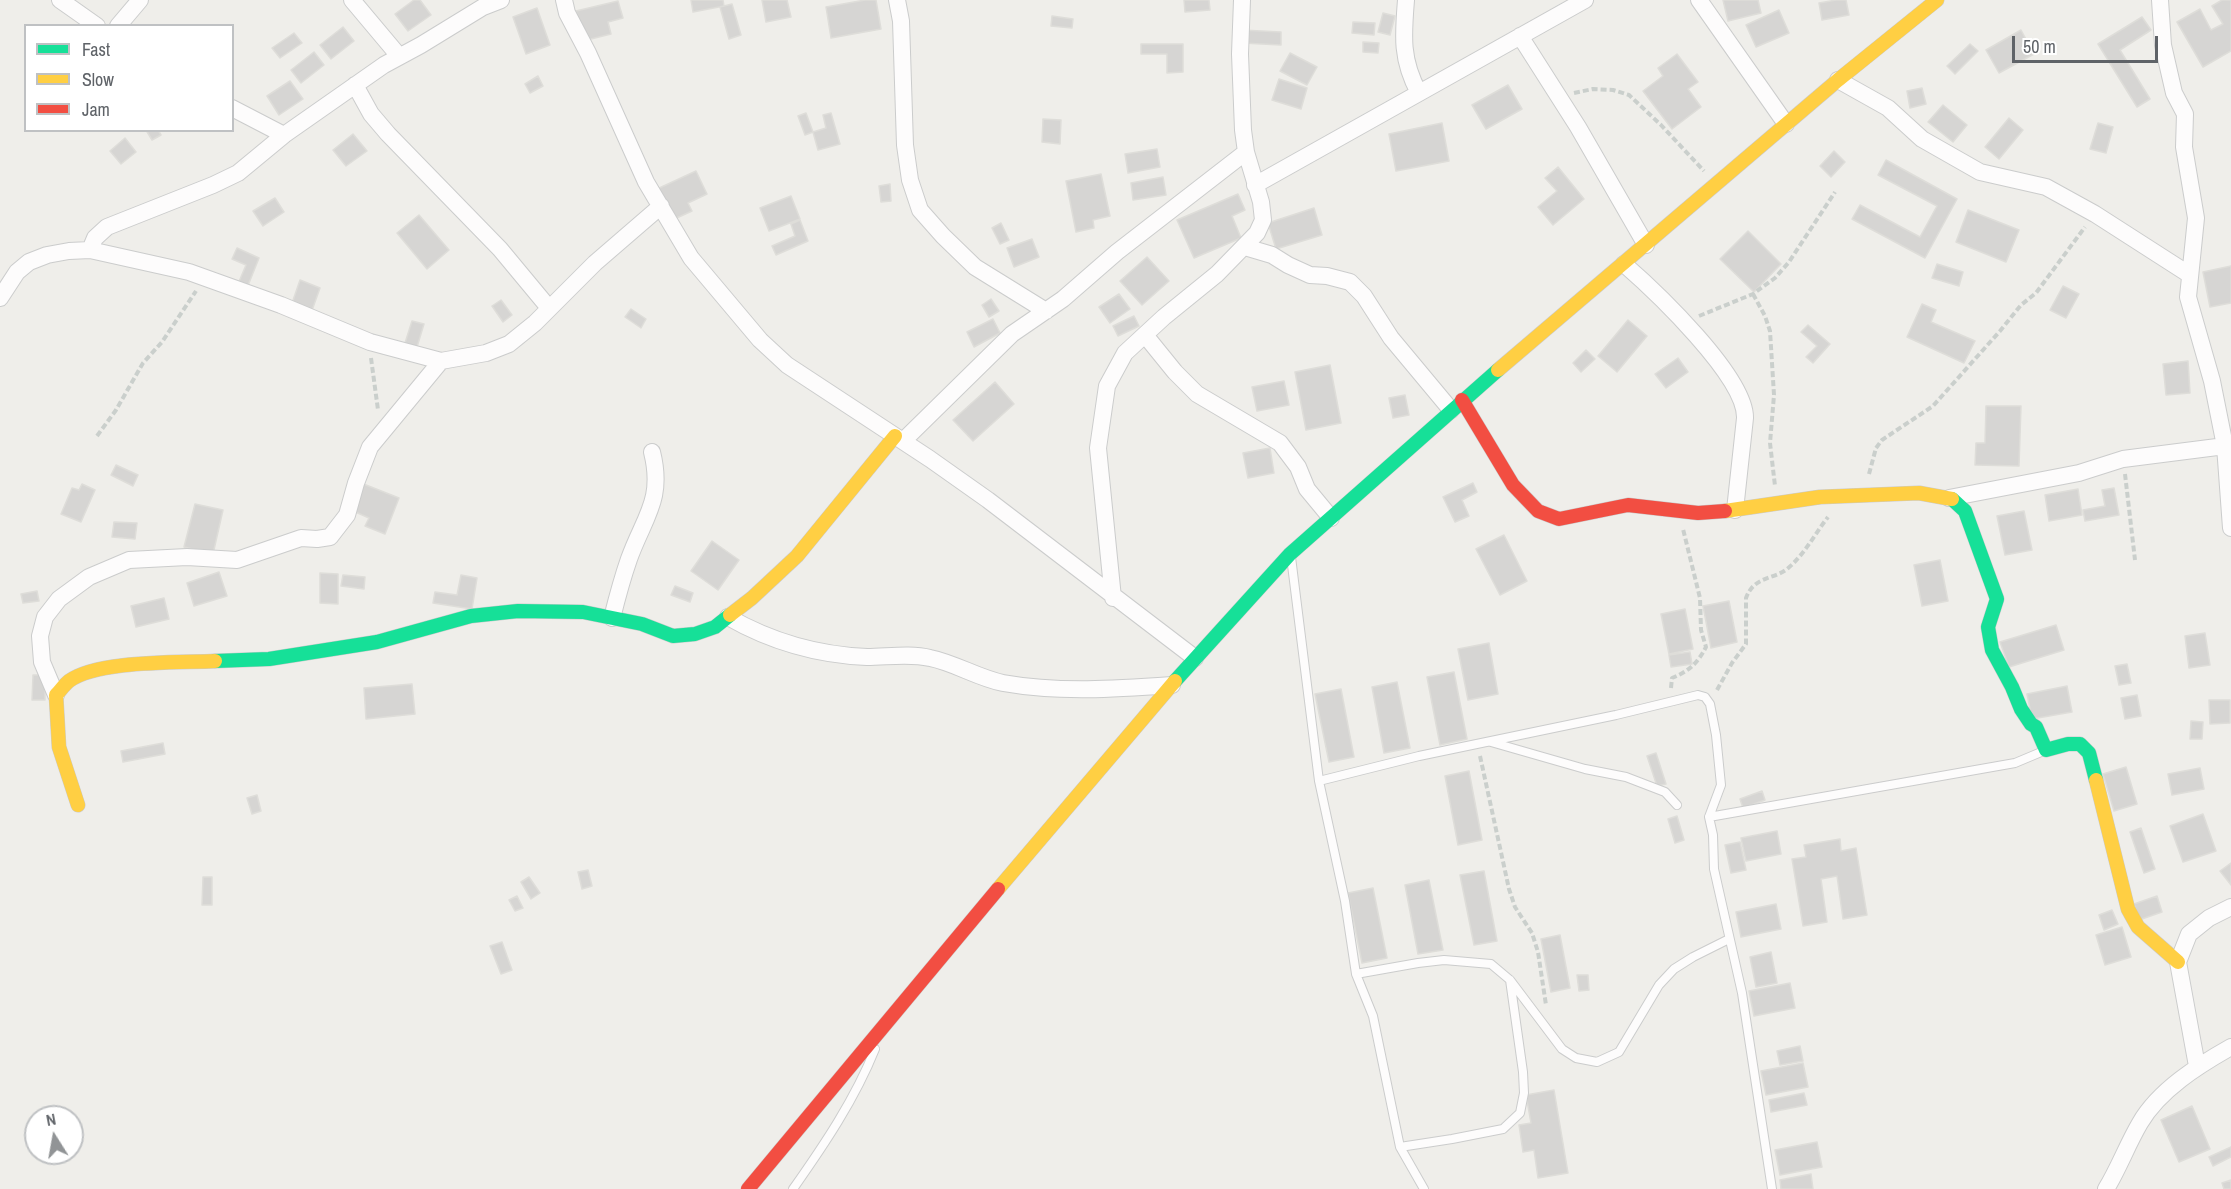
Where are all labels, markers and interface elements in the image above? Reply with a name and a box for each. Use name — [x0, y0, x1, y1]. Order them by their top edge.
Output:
legend — [24, 24, 234, 132]
scale bar — [2015, 24, 2160, 62]
text: 50 m — [2023, 34, 2056, 59]
text: Fast — [82, 37, 110, 62]
text: Slow — [82, 67, 114, 92]
text: Jam — [82, 97, 110, 122]
north arrow — [24, 1105, 84, 1165]
text: N — [44, 1108, 58, 1131]

